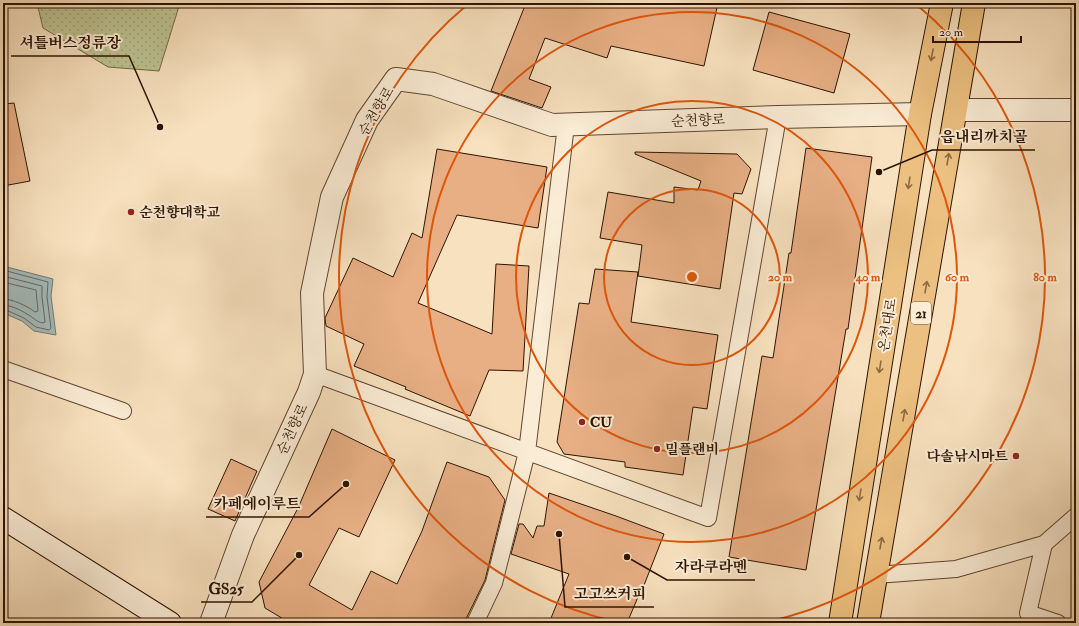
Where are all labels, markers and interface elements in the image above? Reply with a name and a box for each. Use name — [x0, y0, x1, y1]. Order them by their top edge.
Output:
scale bar — [933, 18, 1021, 44]
text: 20 m — [939, 25, 964, 40]
callout: 셔틀버스정류장 — [11, 29, 129, 56]
text: 셔틀버스정류장 — [19, 34, 121, 53]
one-way arrow — [927, 48, 935, 61]
street label: 순천향로 — [355, 83, 398, 139]
street label: 순천향로 — [671, 111, 726, 130]
callout: 읍내리까치골 — [932, 123, 1035, 150]
text: 읍내리까치골 — [941, 128, 1028, 147]
one-way arrow — [944, 153, 952, 166]
one-way arrow — [905, 176, 913, 189]
place label: 순천향대학교 — [139, 204, 221, 221]
marker: 순천향대학교 — [126, 207, 136, 217]
centre of rings — [685, 270, 699, 284]
text: 20 m — [768, 270, 793, 285]
text: 40 m — [855, 270, 881, 285]
text: 60 m — [945, 270, 970, 285]
text: 80 m — [1033, 270, 1057, 285]
one-way arrow — [922, 281, 930, 294]
street label: 온천대로 — [875, 297, 900, 353]
road number: 21 — [911, 302, 931, 324]
one-way arrow — [876, 360, 884, 373]
street label: 순천향로 — [273, 401, 312, 457]
one-way arrow — [900, 409, 908, 422]
place label: CU — [590, 414, 612, 431]
marker: CU — [577, 417, 587, 427]
place label: 밀플랜비 — [665, 441, 719, 458]
marker: 밀플랜비 — [652, 444, 662, 454]
place label: 다솔낚시마트 — [927, 448, 1008, 465]
marker: 다솔낚시마트 — [1011, 451, 1021, 461]
one-way arrow — [856, 488, 864, 501]
callout: 카페에이루트 — [206, 490, 309, 517]
text: 카페에이루트 — [214, 495, 301, 514]
one-way arrow — [878, 537, 886, 550]
callout: 자라쿠라멘 — [667, 553, 755, 580]
text: 자라쿠라멘 — [675, 558, 747, 577]
callout: GS25 — [201, 575, 252, 602]
text: GS25 — [208, 580, 244, 599]
callout: 고고쓰커피 — [565, 580, 654, 607]
text: 고고쓰커피 — [574, 585, 646, 604]

